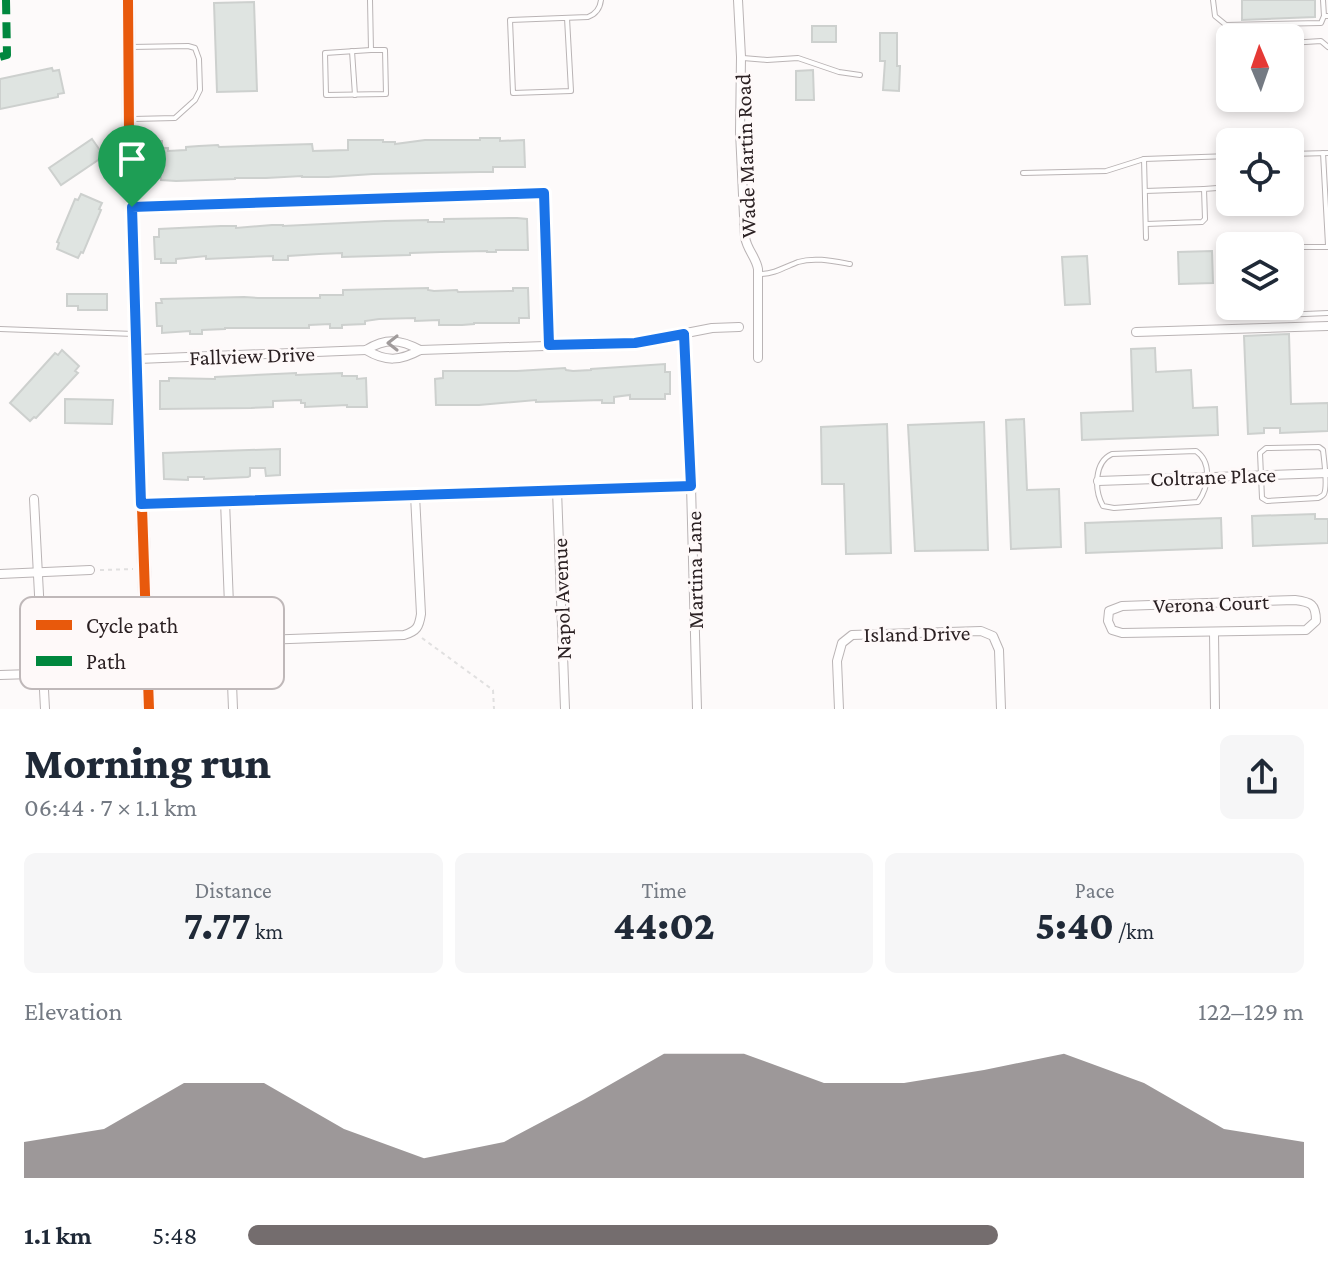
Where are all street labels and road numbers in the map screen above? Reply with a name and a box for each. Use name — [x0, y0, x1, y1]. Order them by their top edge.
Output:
street label: Wade Martin Road — [730, 73, 761, 239]
street label: Fallview Drive — [189, 341, 315, 370]
street label: Coltrane Place — [1150, 462, 1276, 491]
street label: Martina Lane — [681, 511, 708, 629]
street label: Napol Avenue — [547, 538, 576, 660]
street label: Verona Court — [1152, 589, 1270, 618]
street label: Island Drive — [863, 620, 971, 647]

